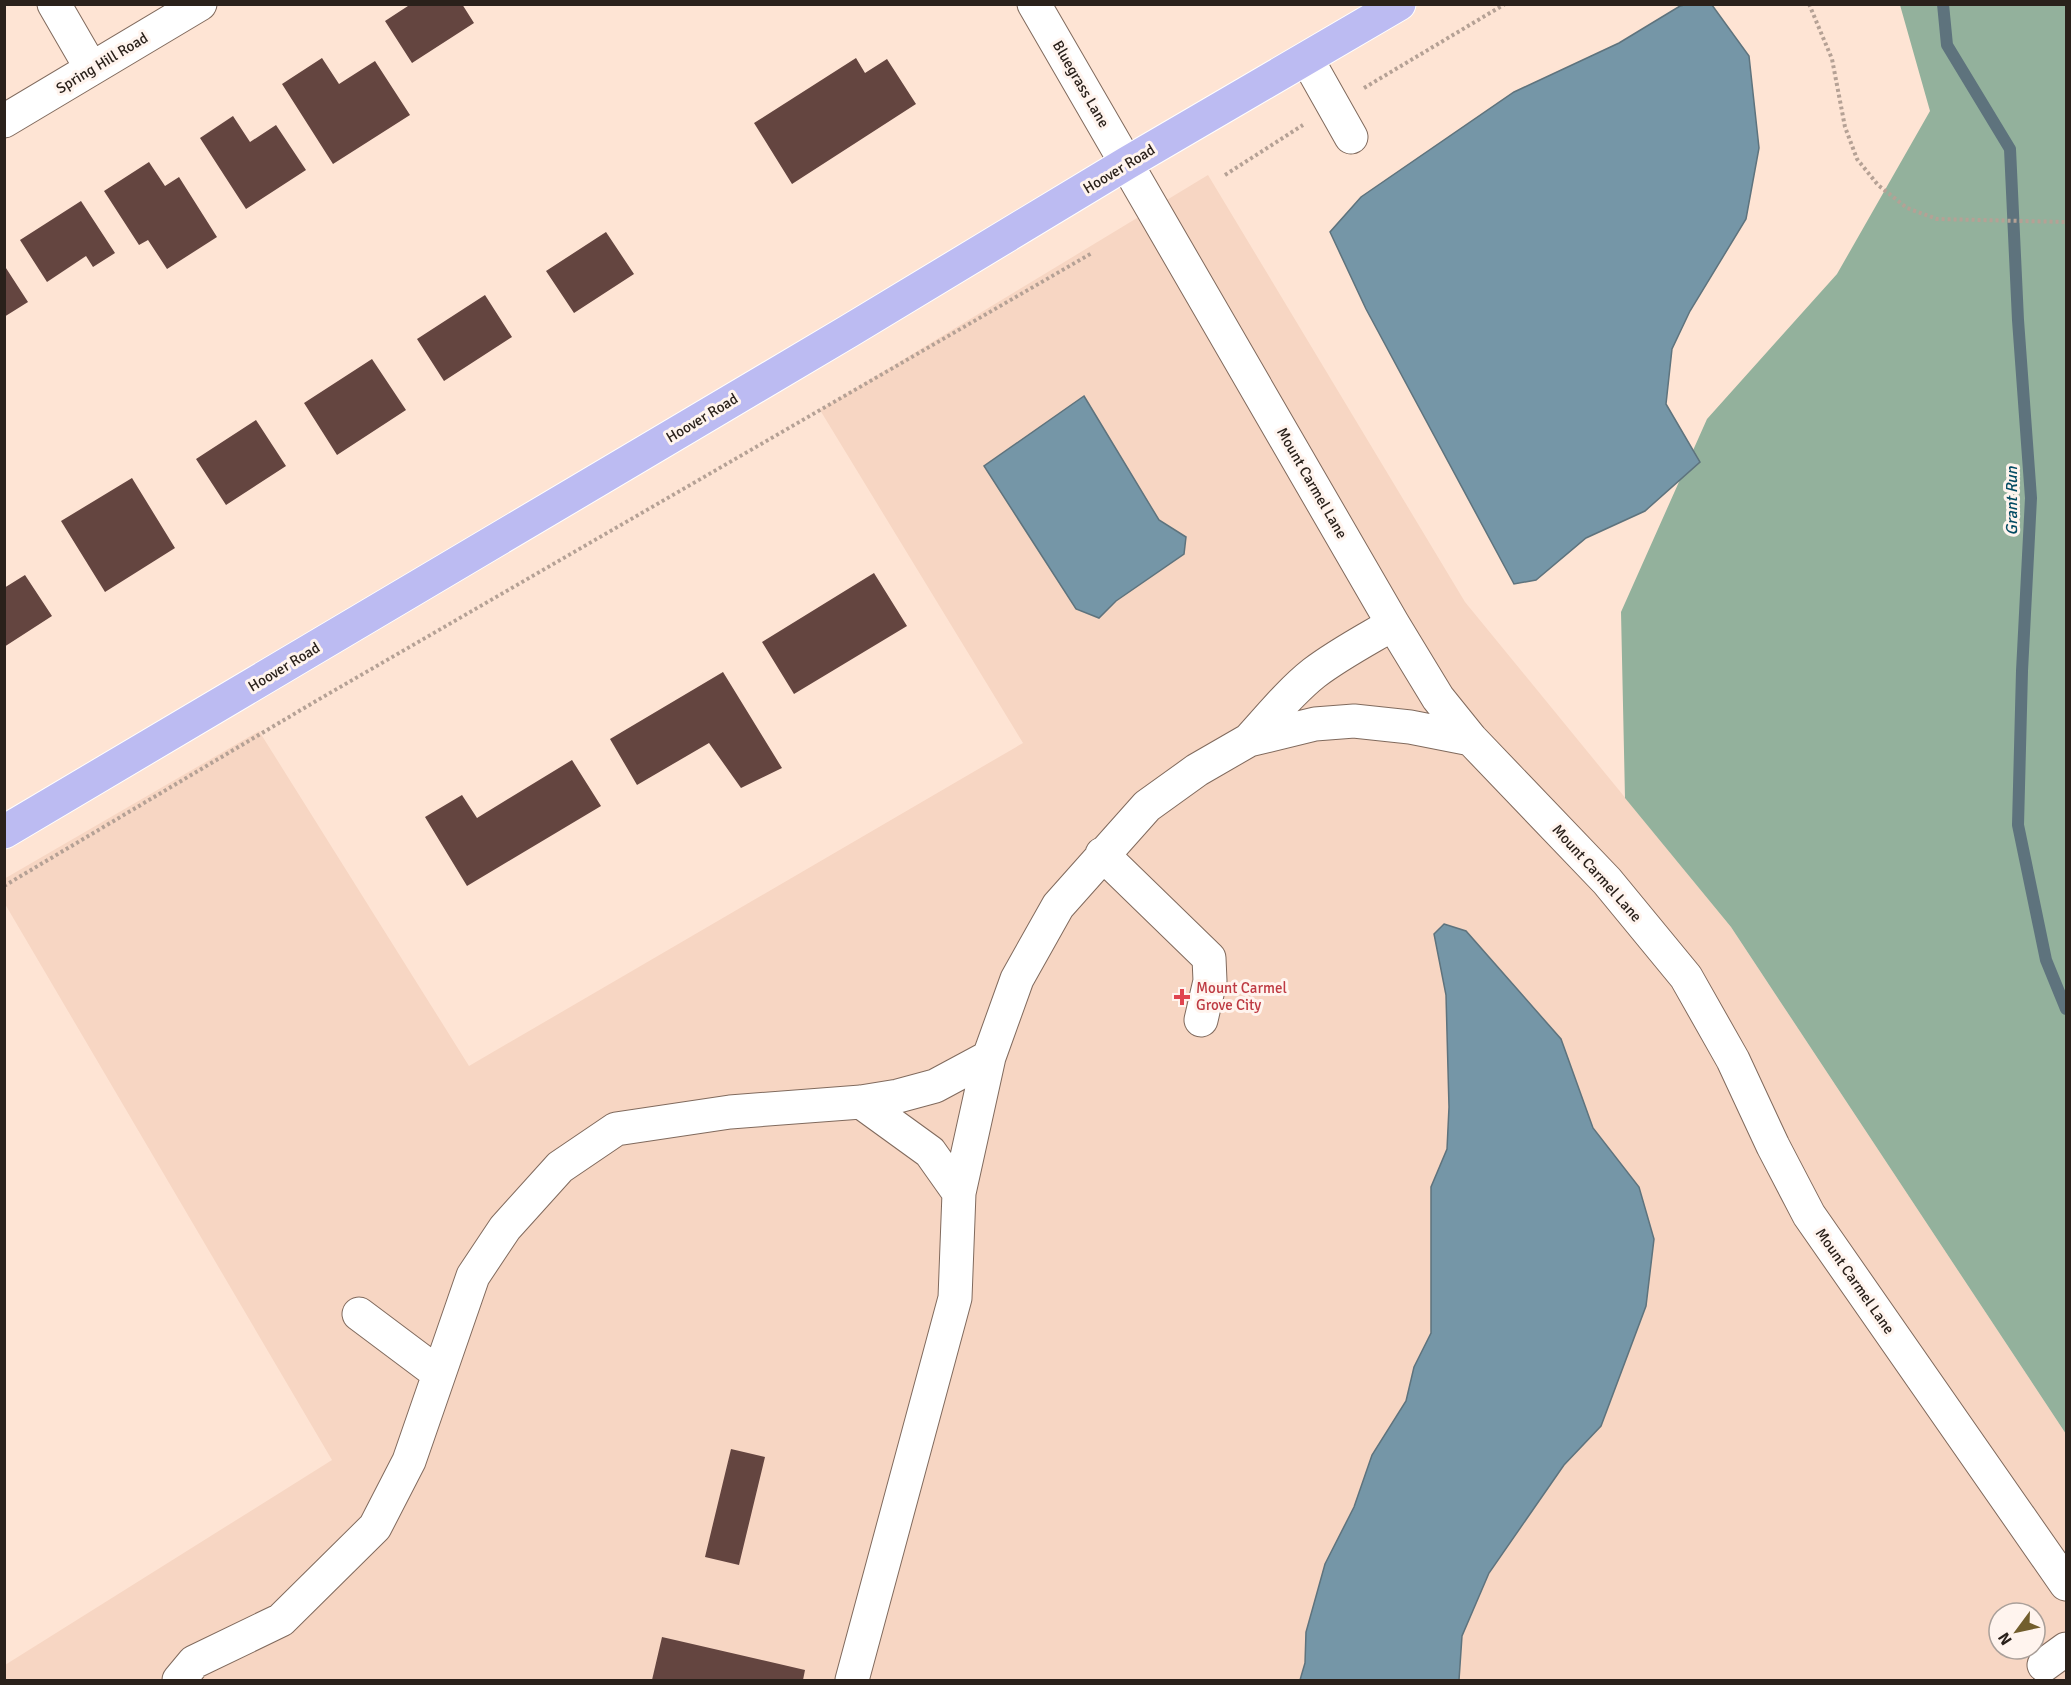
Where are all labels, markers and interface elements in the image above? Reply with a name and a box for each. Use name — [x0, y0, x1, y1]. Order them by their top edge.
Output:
street label: Spring Hill Road — [53, 29, 151, 97]
street label: Bluegrass Lane — [1049, 37, 1113, 131]
street label: Hoover Road — [1080, 141, 1158, 197]
street label: Hoover Road — [663, 390, 741, 446]
street label: Mount Carmel Lane — [1273, 424, 1351, 542]
water label: Grant Run — [2002, 465, 2022, 535]
street label: Hoover Road — [245, 639, 323, 695]
street label: Mount Carmel Lane — [1548, 821, 1646, 925]
place label: Mount Carmel Grove City — [1196, 979, 1287, 1014]
marker: Mount Carmel Grove City — [1173, 988, 1191, 1006]
street label: Mount Carmel Lane — [1812, 1225, 1898, 1337]
north arrow — [1987, 1601, 2047, 1661]
text: N — [1994, 1629, 2017, 1649]

